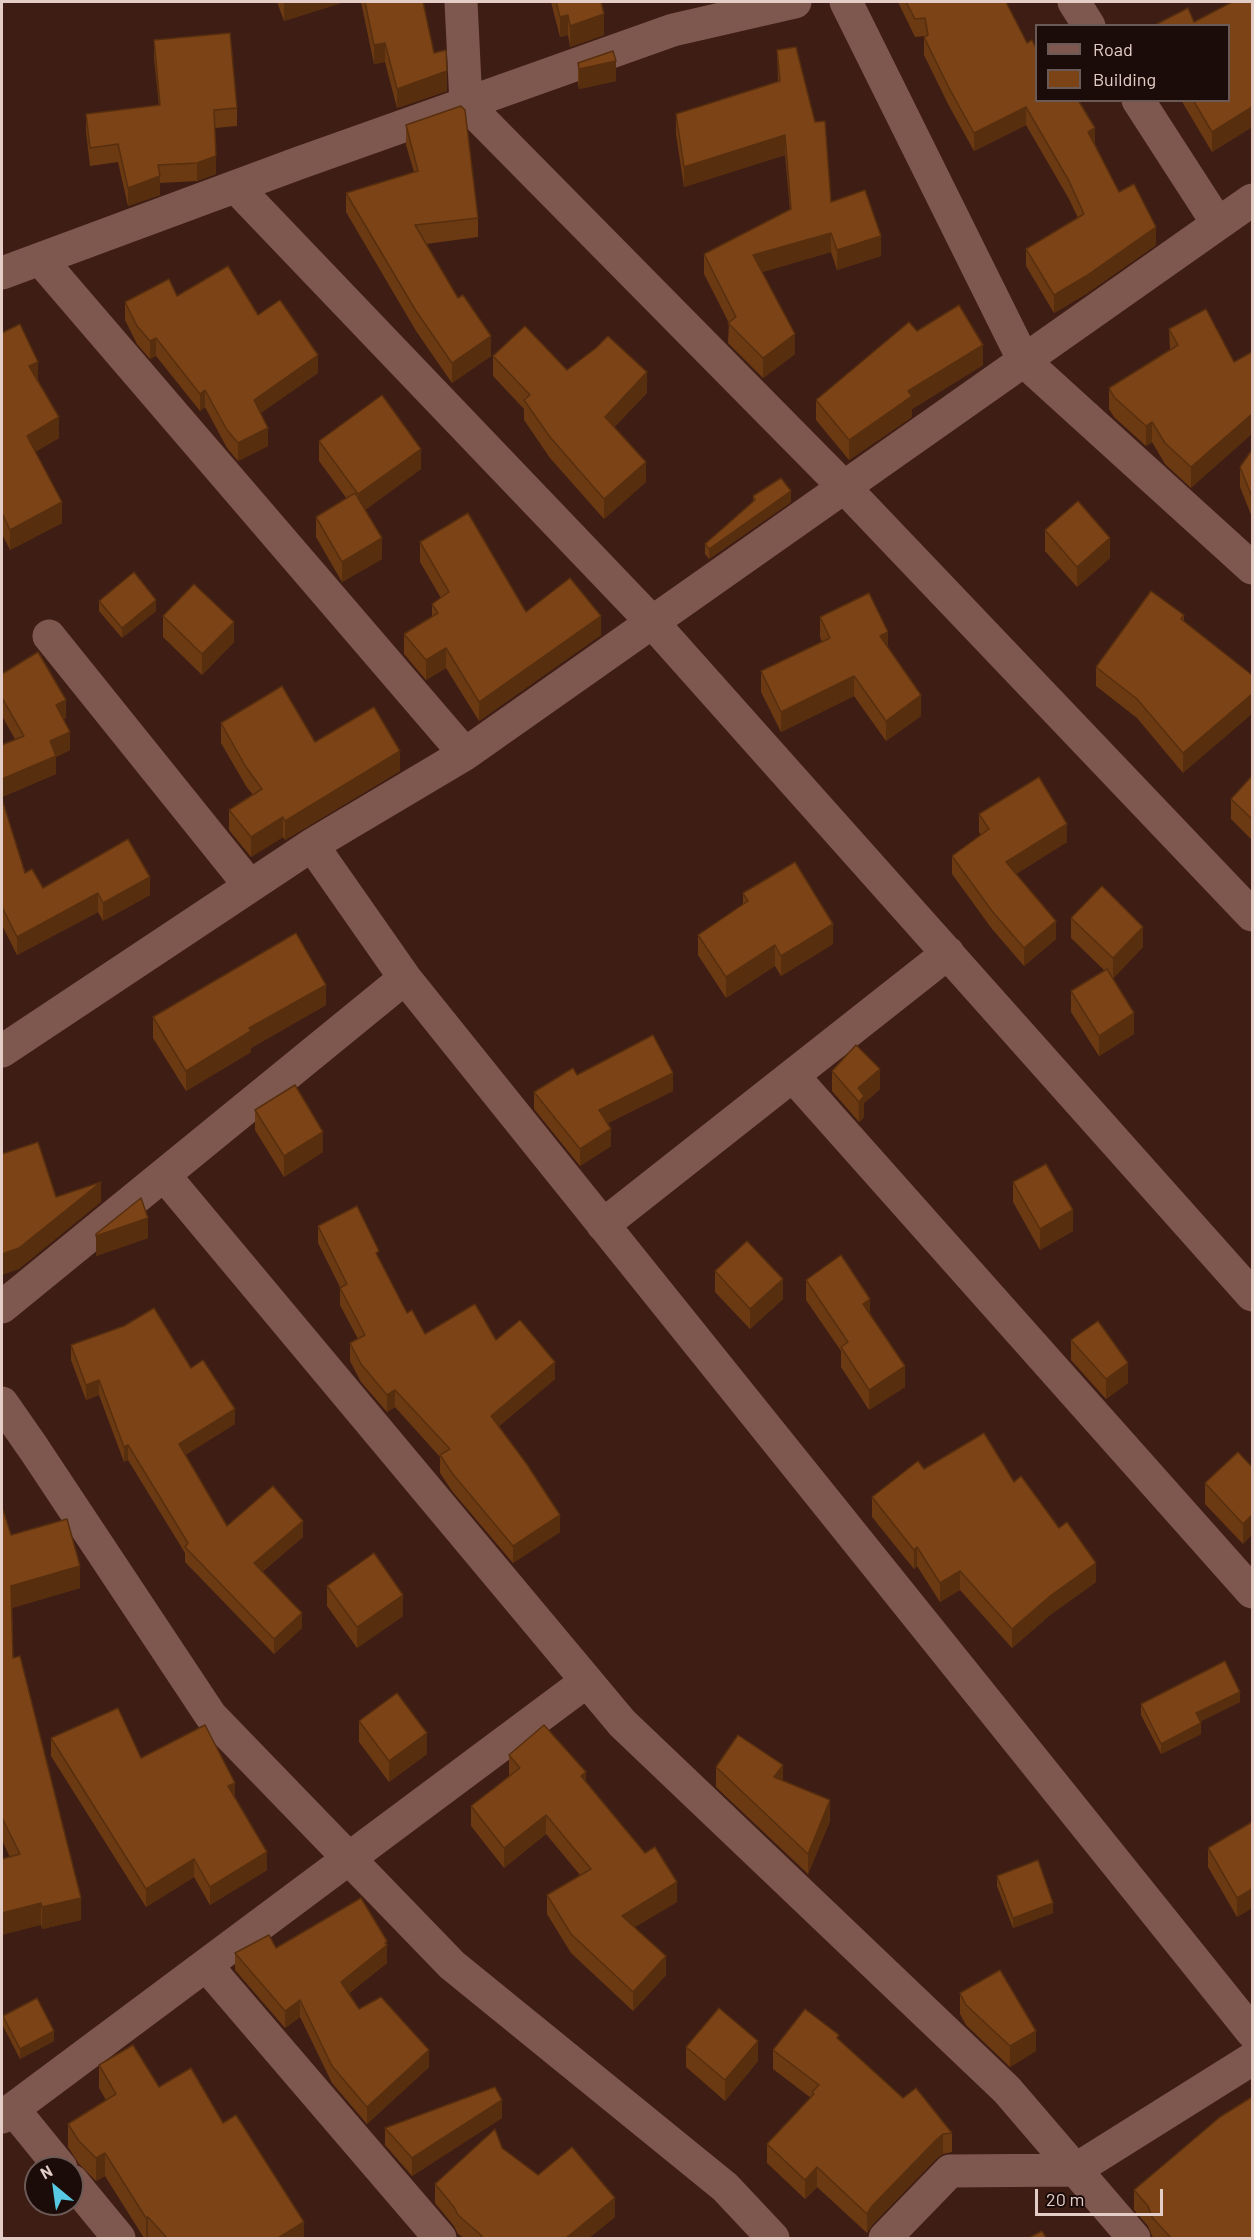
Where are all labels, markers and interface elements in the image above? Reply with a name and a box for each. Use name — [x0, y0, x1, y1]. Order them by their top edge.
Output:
legend — [1035, 24, 1230, 102]
text: Road — [1093, 38, 1133, 60]
text: Building — [1093, 68, 1156, 90]
north arrow — [24, 2156, 84, 2216]
text: N — [37, 2161, 55, 2182]
scale bar — [1038, 2177, 1166, 2215]
text: 20 m — [1046, 2188, 1084, 2210]

